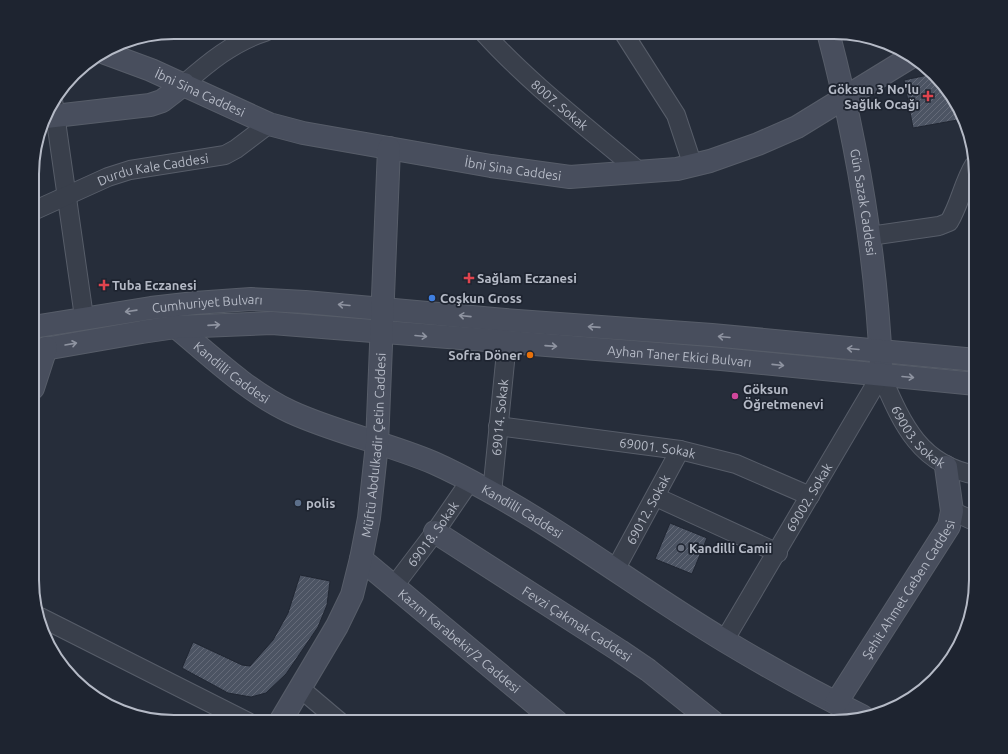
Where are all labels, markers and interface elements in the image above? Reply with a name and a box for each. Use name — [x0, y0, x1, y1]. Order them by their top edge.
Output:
street label: İbni Sina Caddesi — [153, 65, 247, 119]
street label: 8007. Sokak — [529, 77, 591, 133]
place label: Göksun 3 No'lu Sağlık Ocağı — [828, 82, 919, 111]
marker: Göksun 3 No'lu Sağlık Ocağı — [922, 90, 934, 102]
street label: Gün Sazak Caddesi — [848, 148, 879, 257]
street label: Durdu Kale Caddesi — [95, 151, 210, 188]
street label: İbni Sina Caddesi — [464, 154, 562, 183]
place label: Sağlam Eczanesi — [477, 271, 577, 285]
marker: Sağlam Eczanesi — [464, 273, 474, 283]
place label: Tuba Eczanesi — [112, 278, 197, 292]
marker: Tuba Eczanesi — [99, 280, 109, 290]
place label: Coşkun Gross — [440, 291, 522, 307]
street label: Cumhuriyet Bulvarı — [151, 292, 263, 315]
marker: Coşkun Gross — [427, 293, 437, 303]
one-way arrow — [338, 301, 351, 309]
one-way arrow — [125, 307, 138, 315]
one-way arrow — [459, 313, 472, 320]
one-way arrow — [207, 321, 220, 329]
one-way arrow — [588, 323, 601, 330]
one-way arrow — [414, 332, 427, 339]
one-way arrow — [718, 333, 731, 340]
street label: Kandilli Caddesi — [191, 339, 272, 406]
one-way arrow — [64, 340, 77, 348]
one-way arrow — [544, 342, 557, 349]
street label: Ayhan Taner Ekici Bulvarı — [607, 343, 752, 369]
one-way arrow — [847, 345, 860, 352]
place label: Sofra Döner — [448, 348, 523, 362]
marker: Sofra Döner — [525, 350, 535, 360]
street label: Müftü Abdulkadir Çetin Caddesi — [358, 352, 388, 539]
one-way arrow — [771, 361, 784, 368]
one-way arrow — [901, 374, 914, 381]
street label: 69014. Sokak — [489, 378, 510, 456]
place label: Göksun Öğretmenevi — [743, 382, 824, 411]
marker: Göksun Öğretmenevi — [730, 391, 740, 401]
street label: 69003. Sokak — [889, 403, 948, 471]
street label: 69001. Sokak — [618, 435, 698, 461]
street label: 69002. Sokak — [783, 460, 835, 534]
street label: 69012. Sokak — [623, 472, 673, 547]
street label: Kandilli Caddesi — [479, 482, 565, 541]
place label: polis — [306, 496, 335, 510]
marker: polis — [293, 498, 303, 508]
street label: 69018. Sokak — [404, 498, 461, 569]
street label: Şehit Ahmet Geben Caddesi — [859, 519, 957, 661]
place label: Kandilli Camii — [689, 541, 772, 555]
marker: Kandilli Camii — [676, 543, 686, 553]
street label: Fevzi Çakmak Caddesi — [520, 583, 634, 664]
street label: Kazım Karabekir/2 Caddesi — [396, 586, 523, 696]

